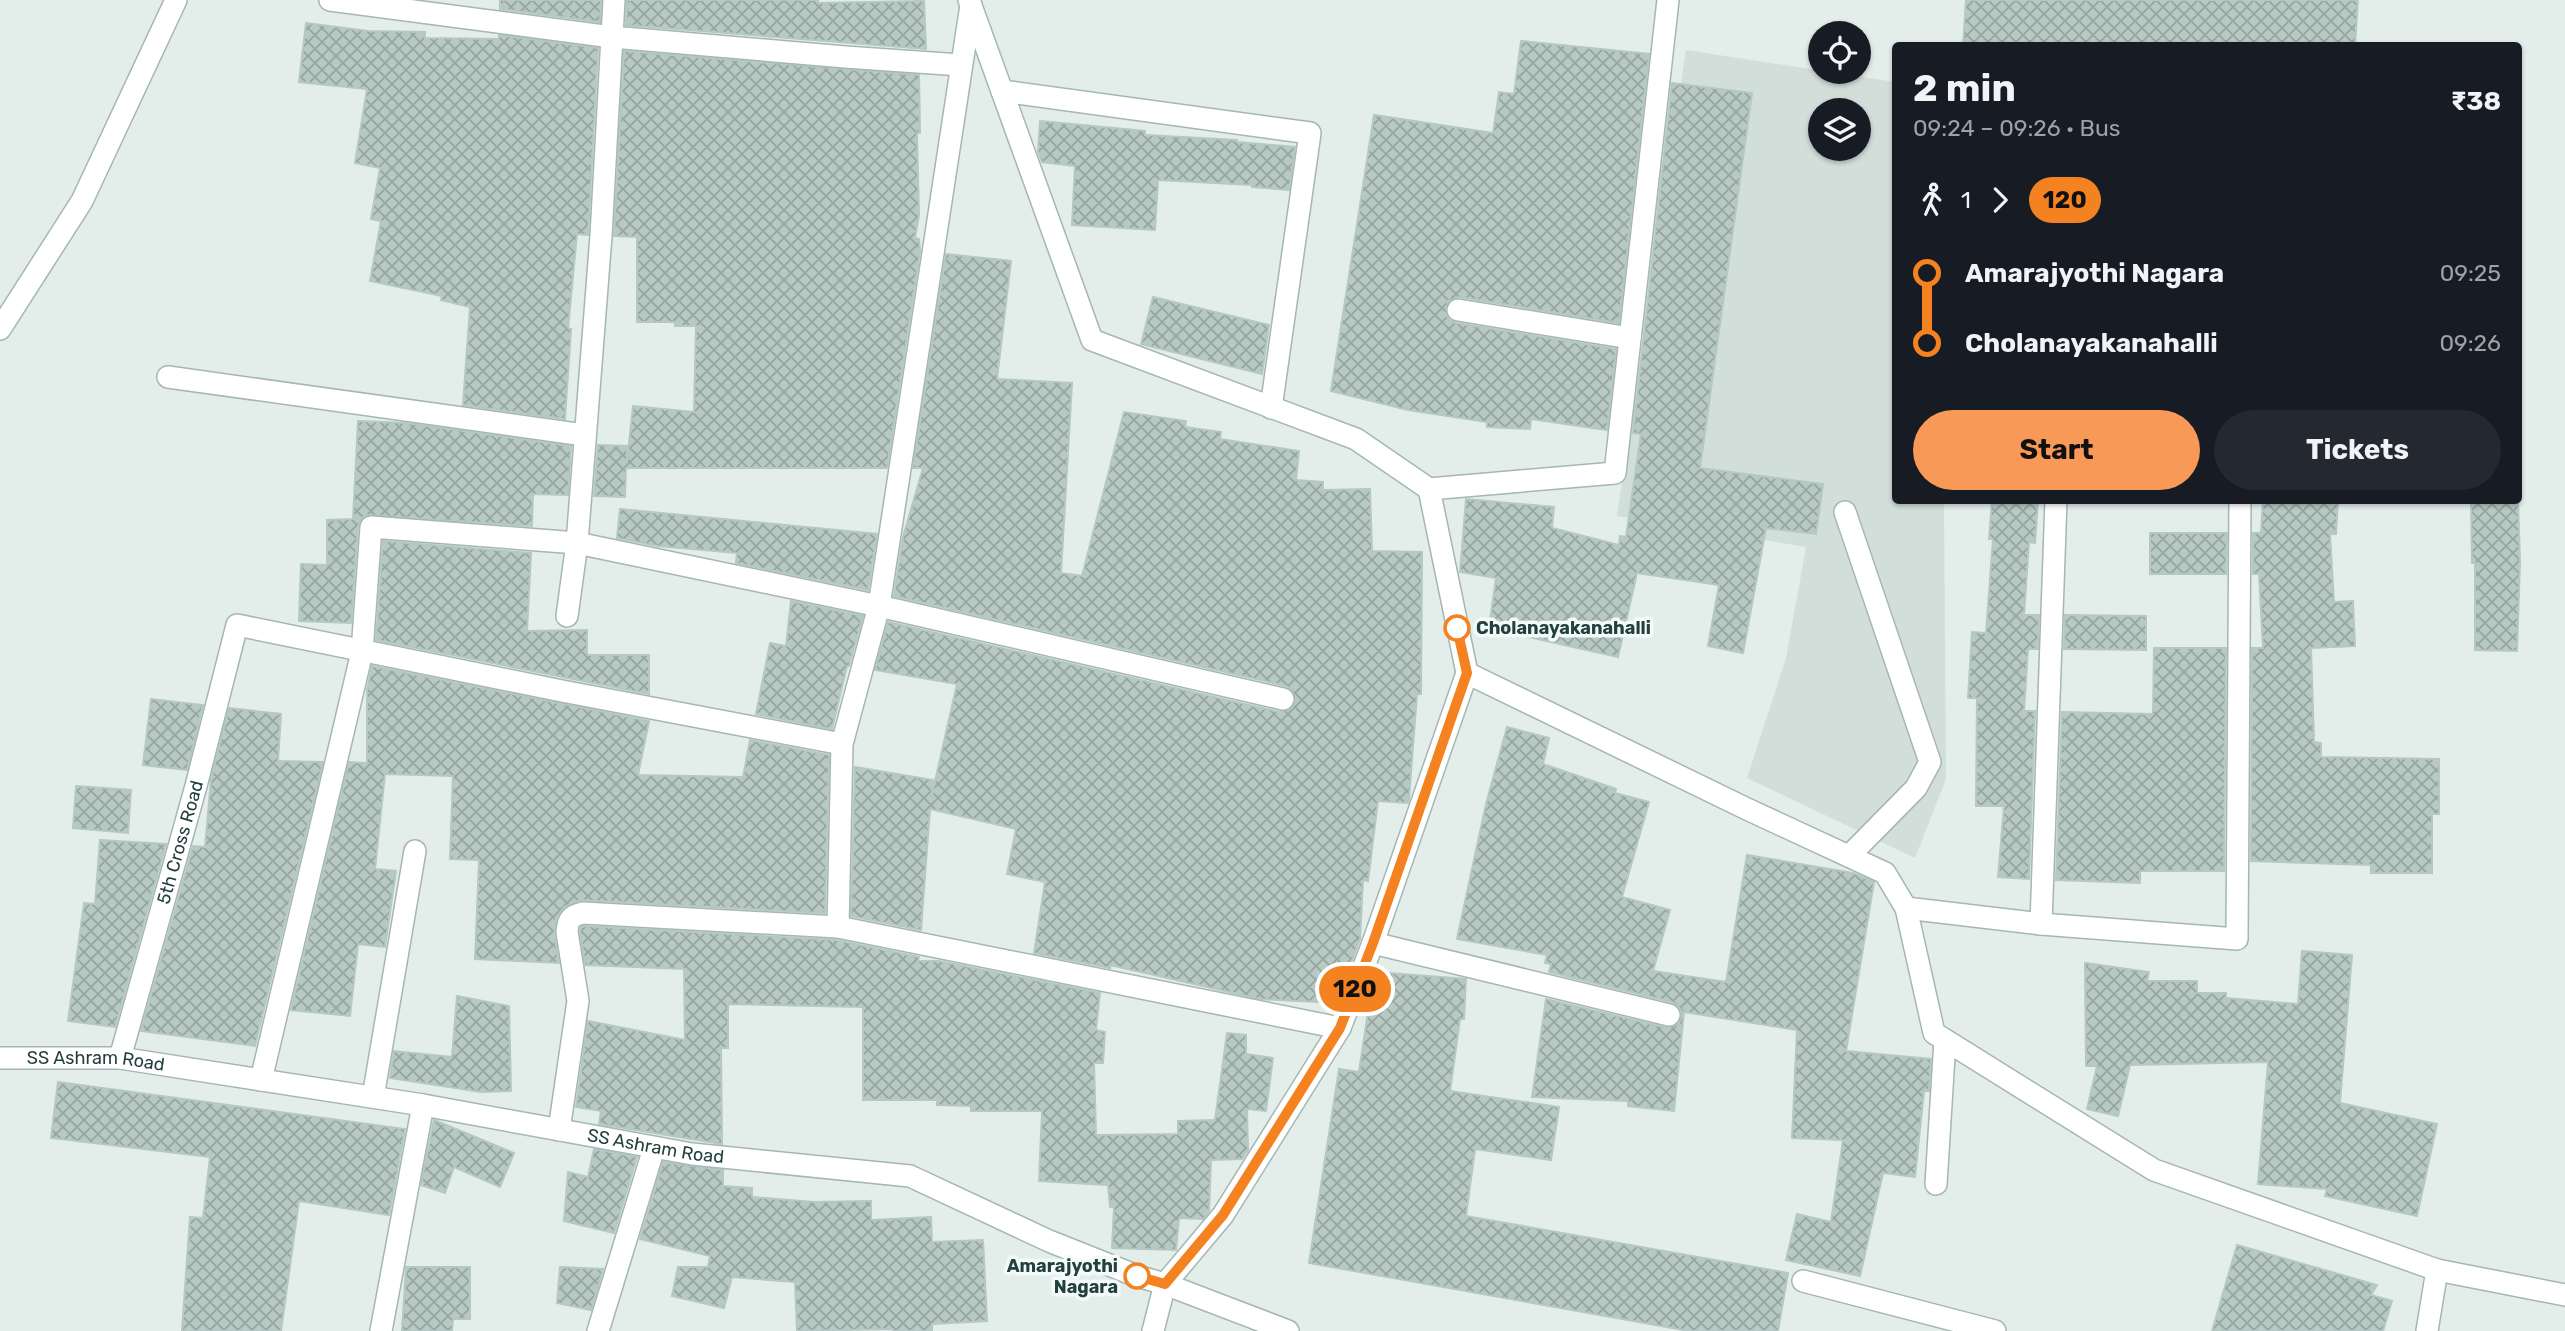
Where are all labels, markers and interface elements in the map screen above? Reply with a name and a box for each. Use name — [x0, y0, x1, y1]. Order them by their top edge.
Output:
map controls — [1808, 21, 1871, 161]
button: locate — [1808, 21, 1871, 84]
text: 2 min — [1913, 65, 2016, 111]
text: ₹38 — [2451, 86, 2501, 117]
button: layers — [1808, 98, 1871, 161]
text: 09:24 – 09:26 · Bus — [1913, 114, 2120, 142]
icon: walk — [1913, 181, 1951, 219]
icon: forward — [1981, 181, 2019, 219]
text: 1 — [1961, 186, 1971, 214]
text: 120 — [2043, 186, 2087, 214]
text: Amarajyothi Nagara — [1965, 258, 2224, 289]
text: 09:25 — [2440, 259, 2501, 287]
text: Cholanayakanahalli — [1965, 328, 2218, 359]
text: 09:26 — [2439, 329, 2501, 357]
button: Start — [1913, 410, 2200, 490]
button: Tickets — [2214, 410, 2501, 490]
marker: Cholanayakanahalli — [1444, 615, 1470, 641]
place label: Cholanayakanahalli — [1476, 617, 1651, 639]
street label: 5th Cross Road — [153, 778, 208, 907]
line badge: 120 — [1315, 966, 1395, 1012]
text: 120 — [1333, 975, 1377, 1003]
street label: SS Ashram Road — [27, 1047, 166, 1076]
street label: SS Ashram Road — [586, 1124, 725, 1168]
place label: Amarajyothi Nagara — [1007, 1255, 1118, 1298]
marker: Amarajyothi Nagara — [1124, 1263, 1150, 1289]

